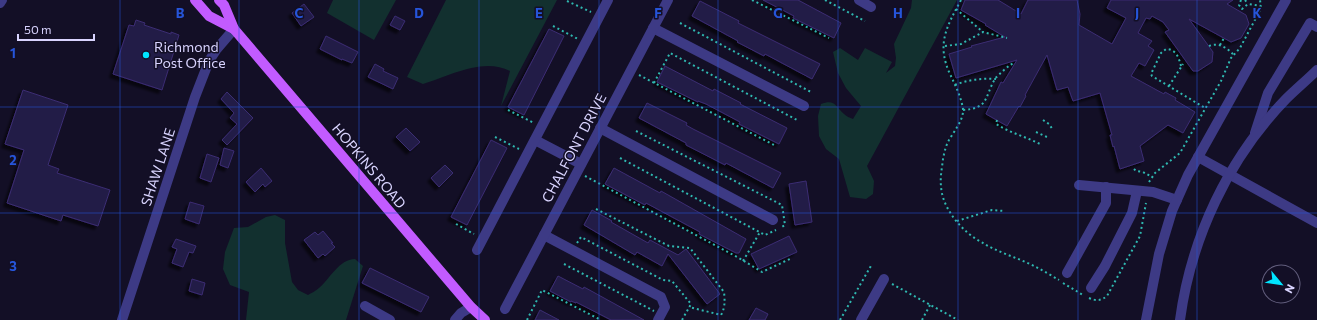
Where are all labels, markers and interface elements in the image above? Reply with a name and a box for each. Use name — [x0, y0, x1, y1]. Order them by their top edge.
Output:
text: B — [176, 5, 185, 21]
text: C — [295, 5, 304, 21]
text: D — [414, 5, 424, 21]
text: E — [535, 5, 543, 21]
text: F — [654, 5, 662, 21]
text: G — [773, 5, 783, 21]
text: H — [893, 5, 903, 21]
text: I — [1016, 5, 1020, 21]
text: J — [1135, 5, 1139, 21]
text: K — [1252, 5, 1262, 21]
scale bar — [18, 16, 94, 42]
text: 50 m — [24, 22, 52, 36]
place label: Richmond Post Office — [154, 38, 226, 71]
text: 1 — [10, 45, 16, 61]
marker: Richmond Post Office — [141, 50, 151, 60]
street label: CHALFONT DRIVE — [538, 90, 609, 205]
street label: HOPKINS ROAD — [329, 120, 410, 212]
street label: SHAW LANE — [137, 126, 178, 208]
text: 2 — [9, 152, 17, 168]
text: 3 — [9, 258, 17, 274]
north arrow — [1261, 264, 1301, 304]
text: N — [1282, 282, 1298, 296]

